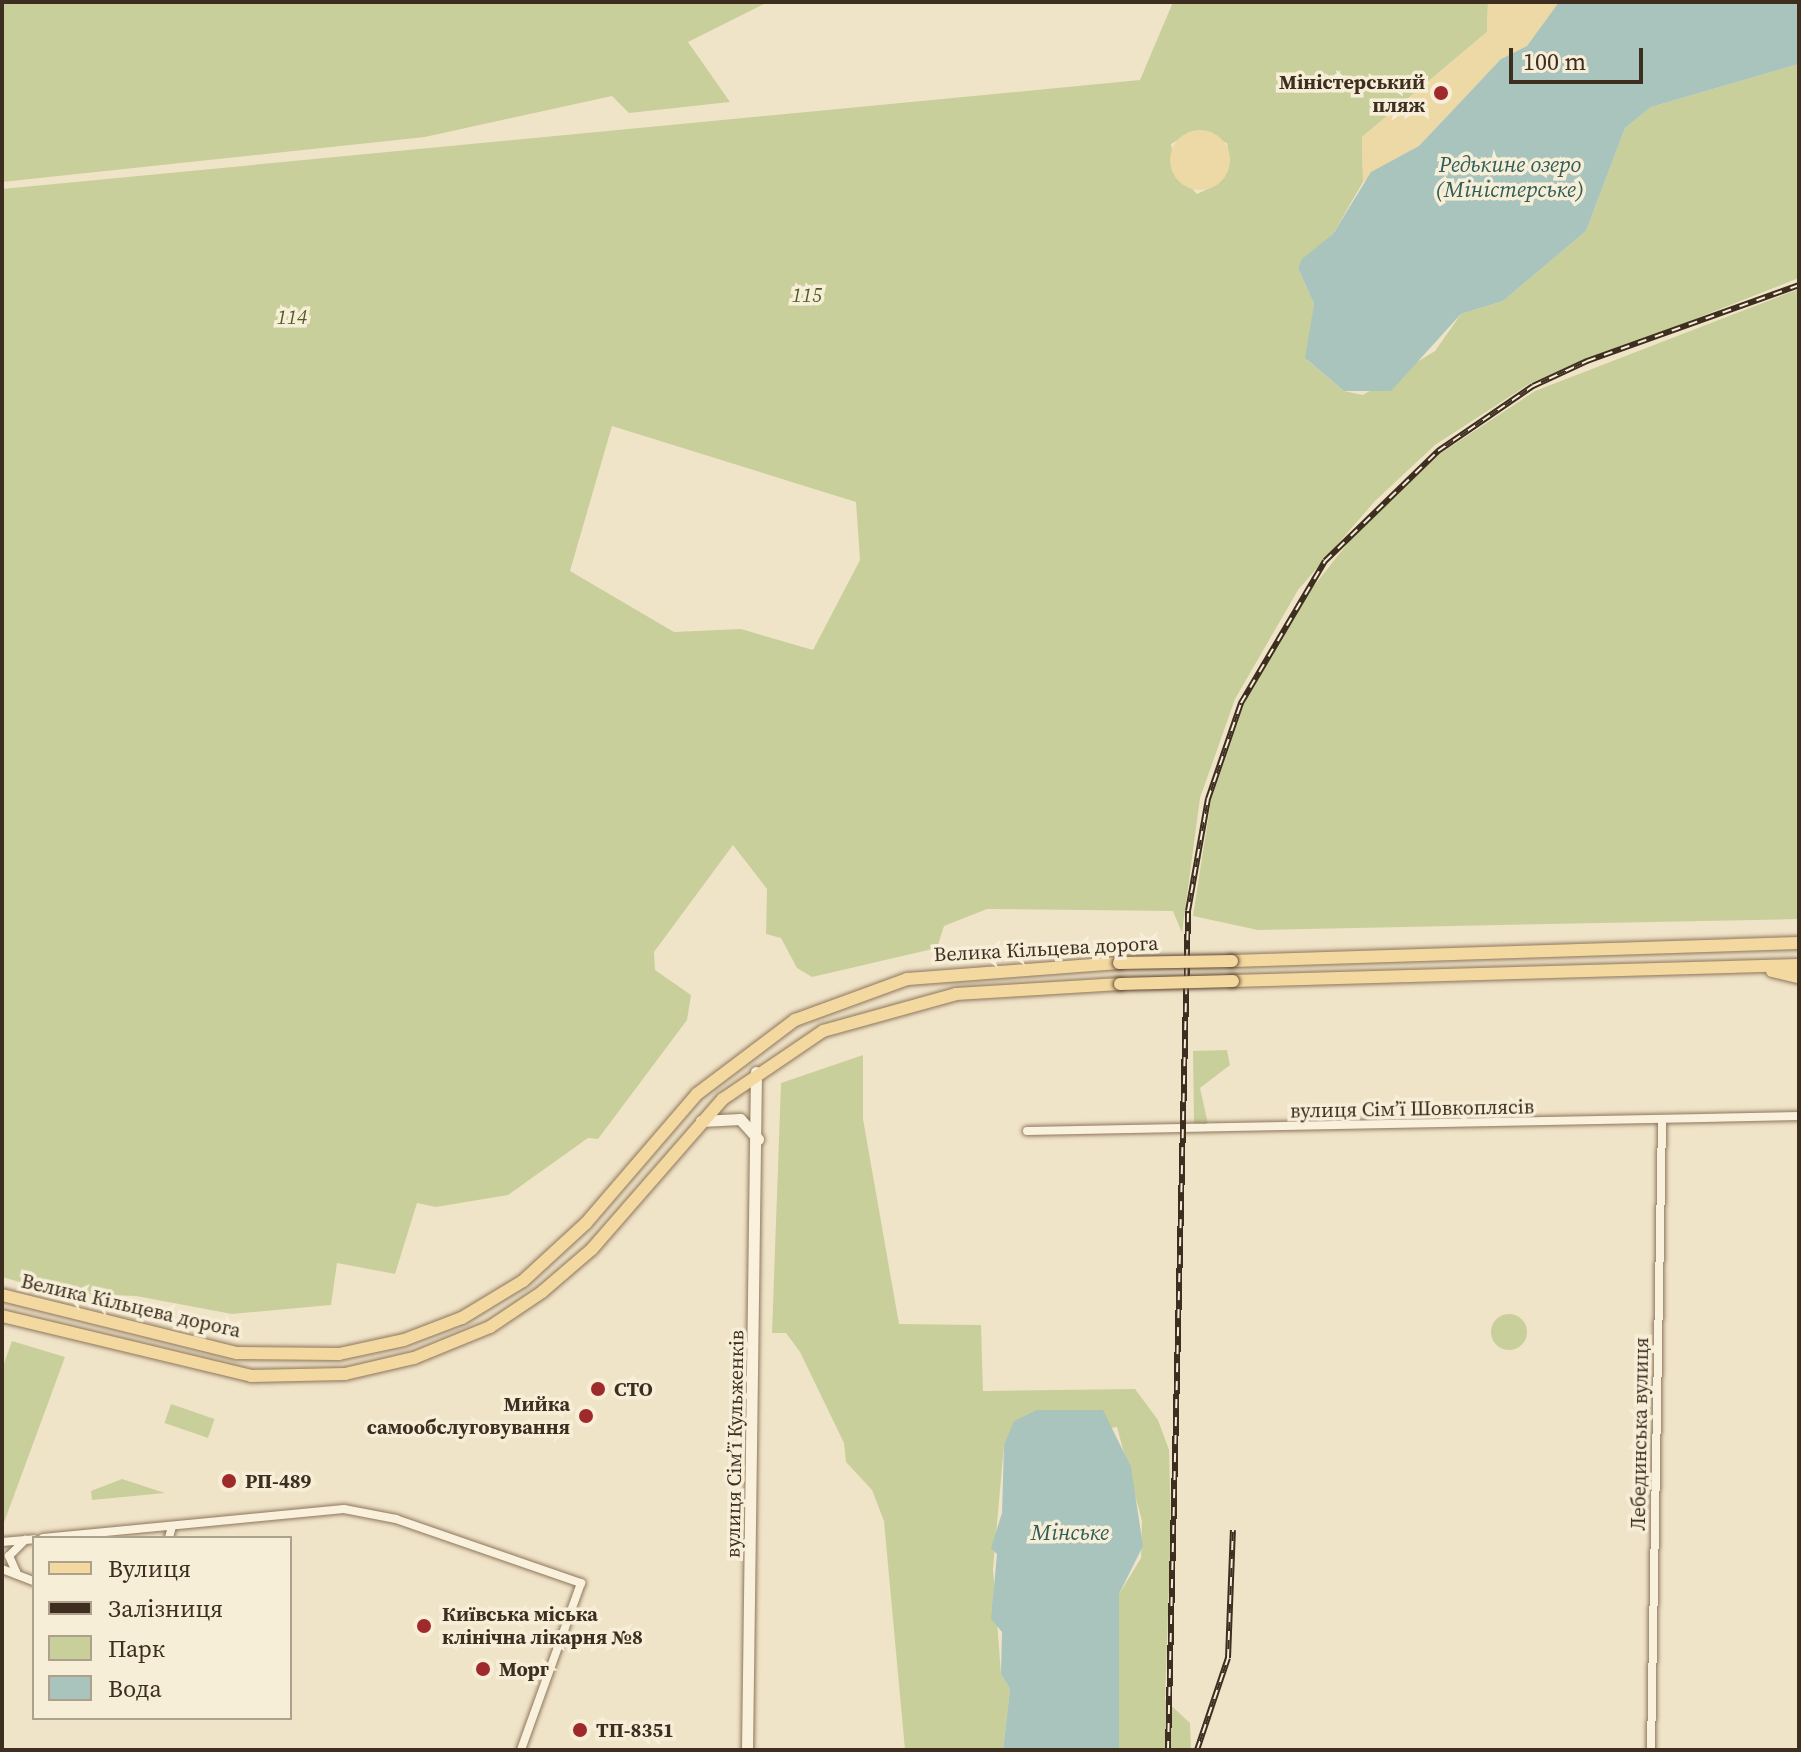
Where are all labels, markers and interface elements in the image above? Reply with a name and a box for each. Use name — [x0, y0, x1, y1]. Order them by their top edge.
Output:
scale bar — [1513, 32, 1647, 82]
text: 100 m — [1523, 45, 1586, 78]
place label: Міністерський пляж — [1279, 70, 1425, 117]
marker: Міністерський пляж — [1432, 84, 1450, 102]
water label: Редькине озеро (Міністерське) — [1436, 151, 1584, 202]
park label: 115 — [792, 283, 822, 307]
park label: 114 — [277, 305, 307, 329]
street label: Велика Кільцева дорога — [933, 931, 1159, 967]
street label: вулиця Сімʼї Шовкоплясів — [1290, 1095, 1534, 1123]
street label: Велика Кільцева дорога — [19, 1269, 243, 1343]
street label: вулиця Сімʼї Кульженків — [721, 1330, 749, 1558]
street label: Лебединська вулиця — [1626, 1337, 1654, 1531]
place label: СТО — [614, 1377, 653, 1401]
marker: СТО — [589, 1380, 607, 1398]
place label: Мийка самообслуговування — [367, 1392, 570, 1439]
marker: Мийка самообслуговування — [577, 1407, 595, 1425]
place label: РП-489 — [245, 1469, 311, 1493]
marker: РП-489 — [220, 1472, 238, 1490]
water label: Мінське — [1031, 1520, 1109, 1546]
legend — [32, 1536, 292, 1720]
text: Вулиця — [108, 1552, 191, 1585]
text: Залізниця — [108, 1592, 223, 1625]
place label: Київська міська клінічна лікарня №8 — [442, 1602, 643, 1649]
marker: Київська міська клінічна лікарня №8 — [413, 1615, 435, 1637]
text: Парк — [108, 1632, 165, 1665]
place label: Морг — [499, 1657, 549, 1681]
marker: Морг — [474, 1660, 492, 1678]
text: Вода — [108, 1672, 162, 1705]
place label: ТП-8351 — [596, 1718, 674, 1742]
marker: ТП-8351 — [571, 1721, 589, 1739]

